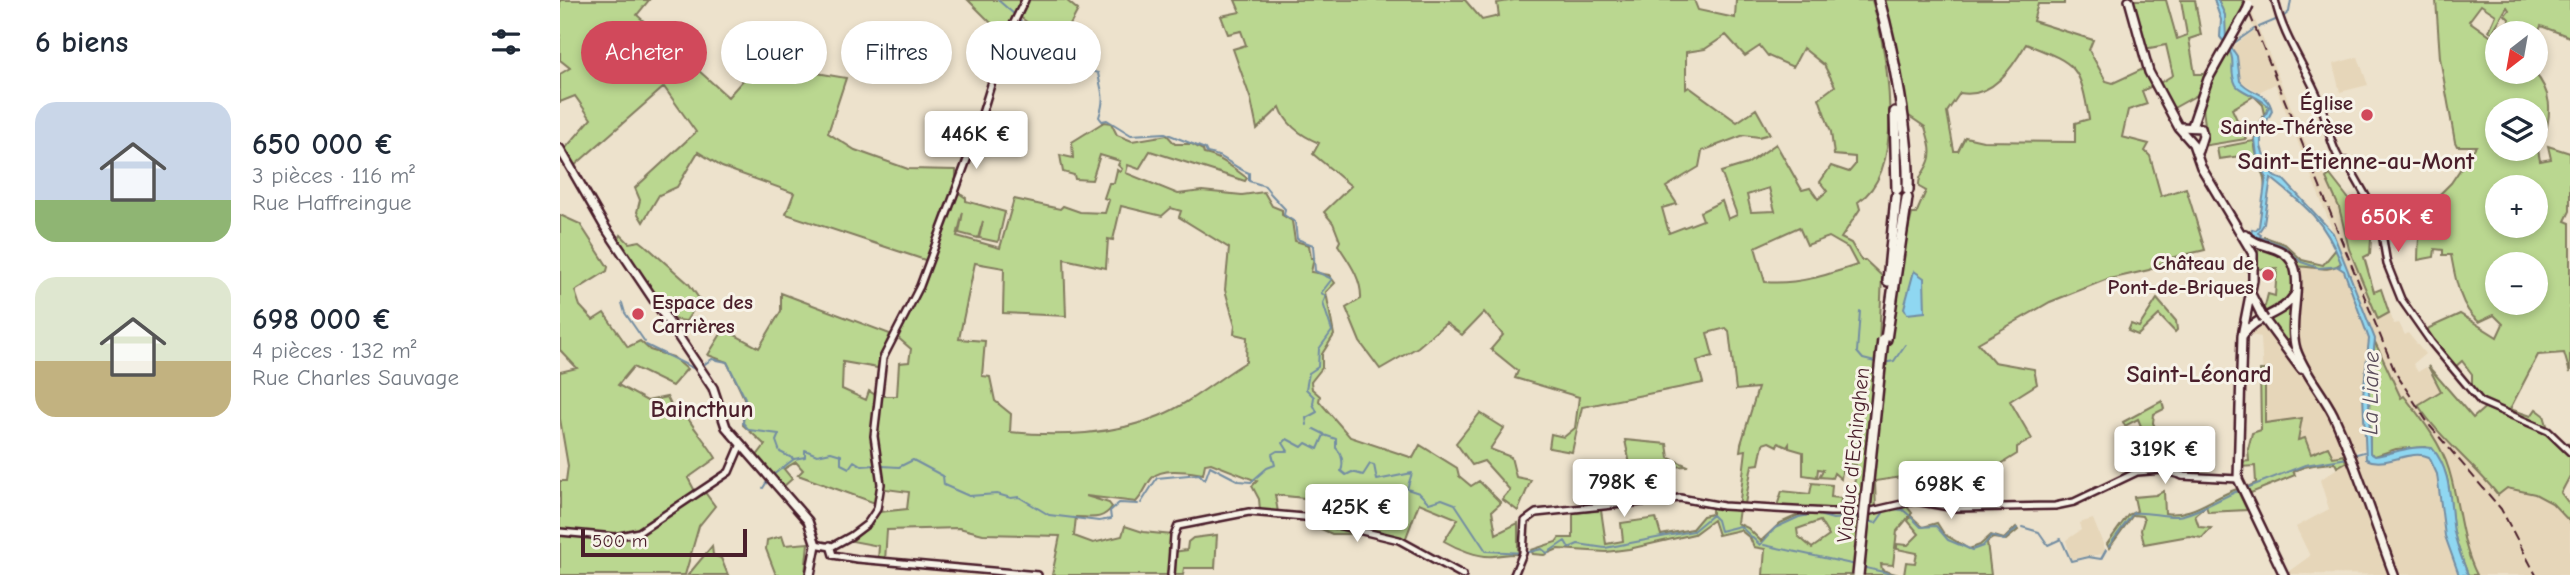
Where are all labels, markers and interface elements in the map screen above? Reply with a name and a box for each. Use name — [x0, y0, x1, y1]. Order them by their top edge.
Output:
chip: Acheter — [581, 21, 707, 84]
chip: Louer — [721, 21, 827, 84]
chip: Filtres — [841, 21, 952, 84]
chip: Nouveau — [966, 21, 1101, 84]
north arrow — [2485, 21, 2548, 84]
map controls — [2485, 21, 2548, 315]
icon: filters — [487, 23, 525, 61]
text: 6 biens — [35, 25, 128, 60]
place label: Église Sainte-Thérèse — [2221, 91, 2353, 139]
button: layers — [2485, 98, 2548, 161]
marker: Église Sainte-Thérèse — [2359, 107, 2375, 123]
pin: 446K € — [919, 111, 1033, 171]
text: 446K € — [941, 120, 1011, 147]
text: 650 000 € — [252, 127, 394, 162]
icon: home — [91, 130, 175, 214]
district label: Saint-Étienne-au-Mont — [2238, 147, 2475, 175]
text: 3 pièces · 116 m² — [252, 162, 415, 189]
button: + — [2485, 175, 2548, 238]
text: Rue Haffreingue — [252, 189, 412, 216]
pin: 650K € — [2341, 194, 2455, 254]
text: 650K € — [2361, 203, 2435, 230]
place label: Château de Pont-de-Briques — [2108, 251, 2254, 299]
button: − — [2485, 252, 2548, 315]
marker: Château de Pont-de-Briques — [2260, 267, 2276, 283]
place label: Espace des Carrières — [652, 290, 753, 338]
text: 698 000 € — [252, 302, 392, 337]
icon: home — [91, 305, 175, 389]
marker: Espace des Carrières — [630, 306, 646, 322]
text: 4 pièces · 132 m² — [252, 337, 417, 364]
water label: La Liane — [2356, 351, 2385, 435]
district label: Saint-Léonard — [2126, 360, 2272, 388]
text: Rue Charles Sauvage — [252, 364, 459, 391]
street label: Viaduc d'Echinghen — [1832, 366, 1874, 544]
district label: Baincthun — [650, 395, 754, 423]
pin: 319K € — [2108, 426, 2222, 486]
text: 319K € — [2130, 435, 2200, 462]
pin: 798K € — [1567, 460, 1681, 519]
pin: 698K € — [1894, 462, 2008, 521]
text: 798K € — [1589, 468, 1659, 495]
text: 698K € — [1915, 470, 1987, 497]
pin: 425K € — [1300, 484, 1414, 544]
text: 425K € — [1321, 493, 1393, 520]
scale bar — [581, 526, 747, 558]
text: 500 m — [592, 530, 648, 552]

